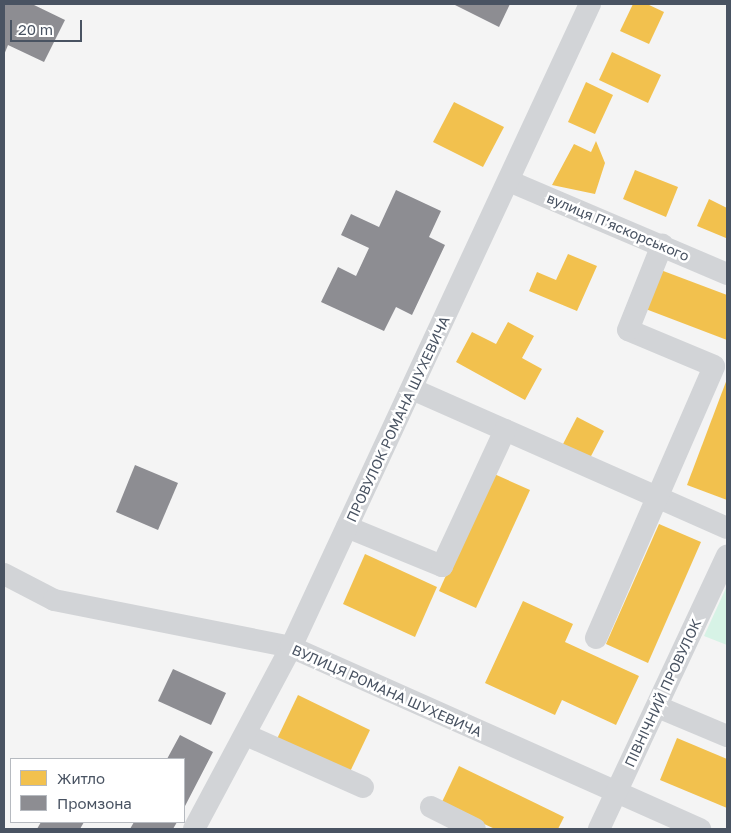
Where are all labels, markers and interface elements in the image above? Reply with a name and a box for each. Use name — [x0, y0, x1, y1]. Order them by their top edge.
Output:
scale bar — [12, 10, 85, 42]
text: 20 m — [18, 20, 53, 38]
street label: вулиця Пʼяскорського — [544, 189, 692, 265]
street label: ПРОВУЛОК РОМАНА ШУХЕВИЧА — [343, 313, 453, 525]
street label: ПІВНІЧНИЙ ПРОВУЛОК — [621, 616, 705, 770]
street label: ВУЛИЦЯ РОМАНА ШУХЕВИЧА — [289, 641, 485, 741]
legend — [10, 758, 185, 823]
text: Житло — [57, 769, 105, 787]
text: Промзона — [57, 794, 132, 812]

